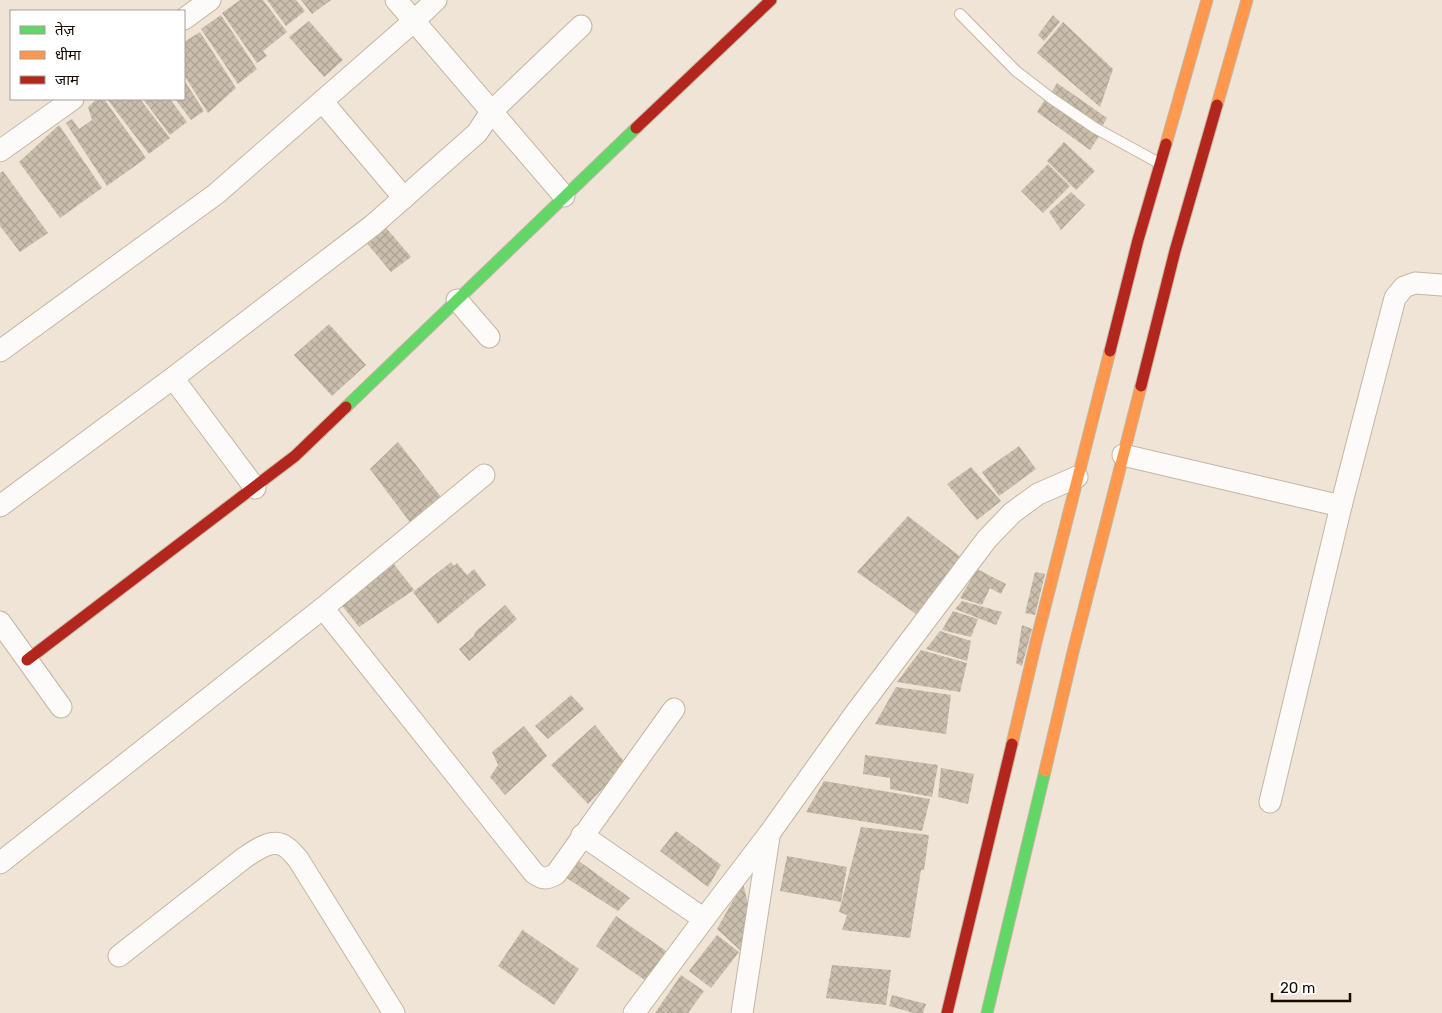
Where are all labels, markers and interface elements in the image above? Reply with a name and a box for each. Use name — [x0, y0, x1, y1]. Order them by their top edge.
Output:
legend — [10, 10, 185, 100]
text: तेज़ — [55, 21, 76, 39]
text: धीमा — [55, 46, 82, 64]
text: जाम — [55, 71, 80, 89]
scale bar — [1272, 970, 1350, 1002]
text: 20 m — [1280, 979, 1315, 997]

